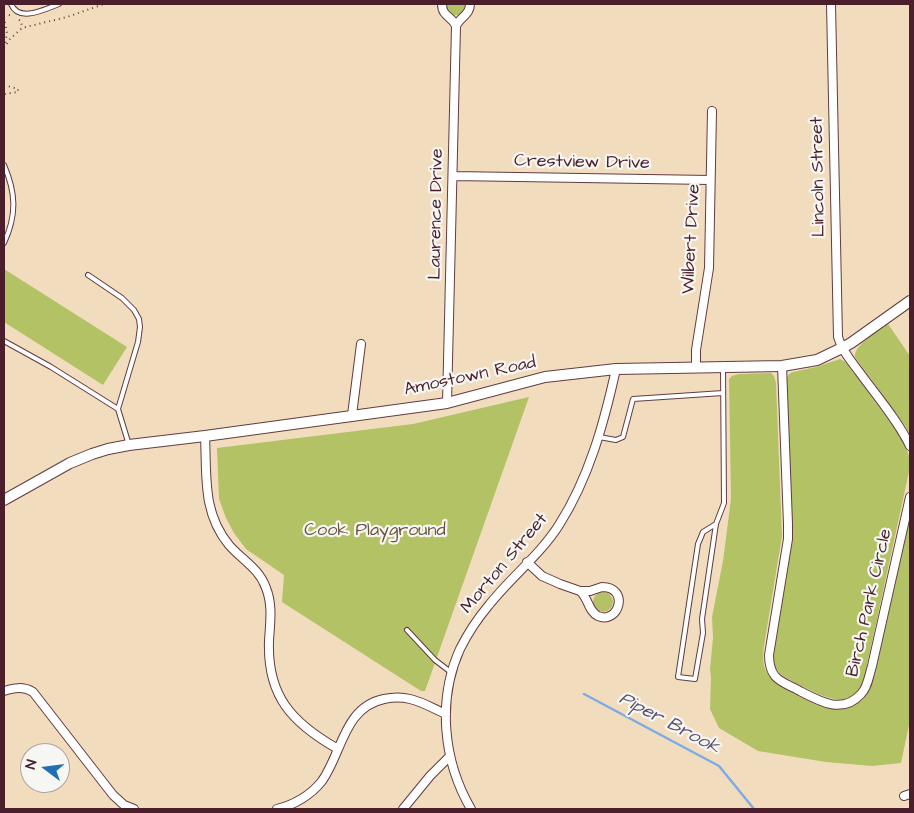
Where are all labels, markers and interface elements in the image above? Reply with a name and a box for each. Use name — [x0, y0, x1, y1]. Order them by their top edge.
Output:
street label: Lincoln Street — [807, 117, 831, 237]
street label: Laurence Drive — [425, 148, 449, 280]
street label: Crestview Drive — [514, 151, 650, 175]
street label: Wilbert Drive — [678, 183, 706, 295]
street label: Amostown Road — [402, 352, 538, 402]
street label: Morton Street — [457, 510, 553, 618]
park label: Cook Playground — [304, 520, 446, 542]
street label: Birch Park Circle — [842, 527, 898, 679]
water label: Piper Brook — [615, 688, 723, 760]
north arrow — [20, 743, 70, 793]
text: N — [21, 758, 42, 771]

